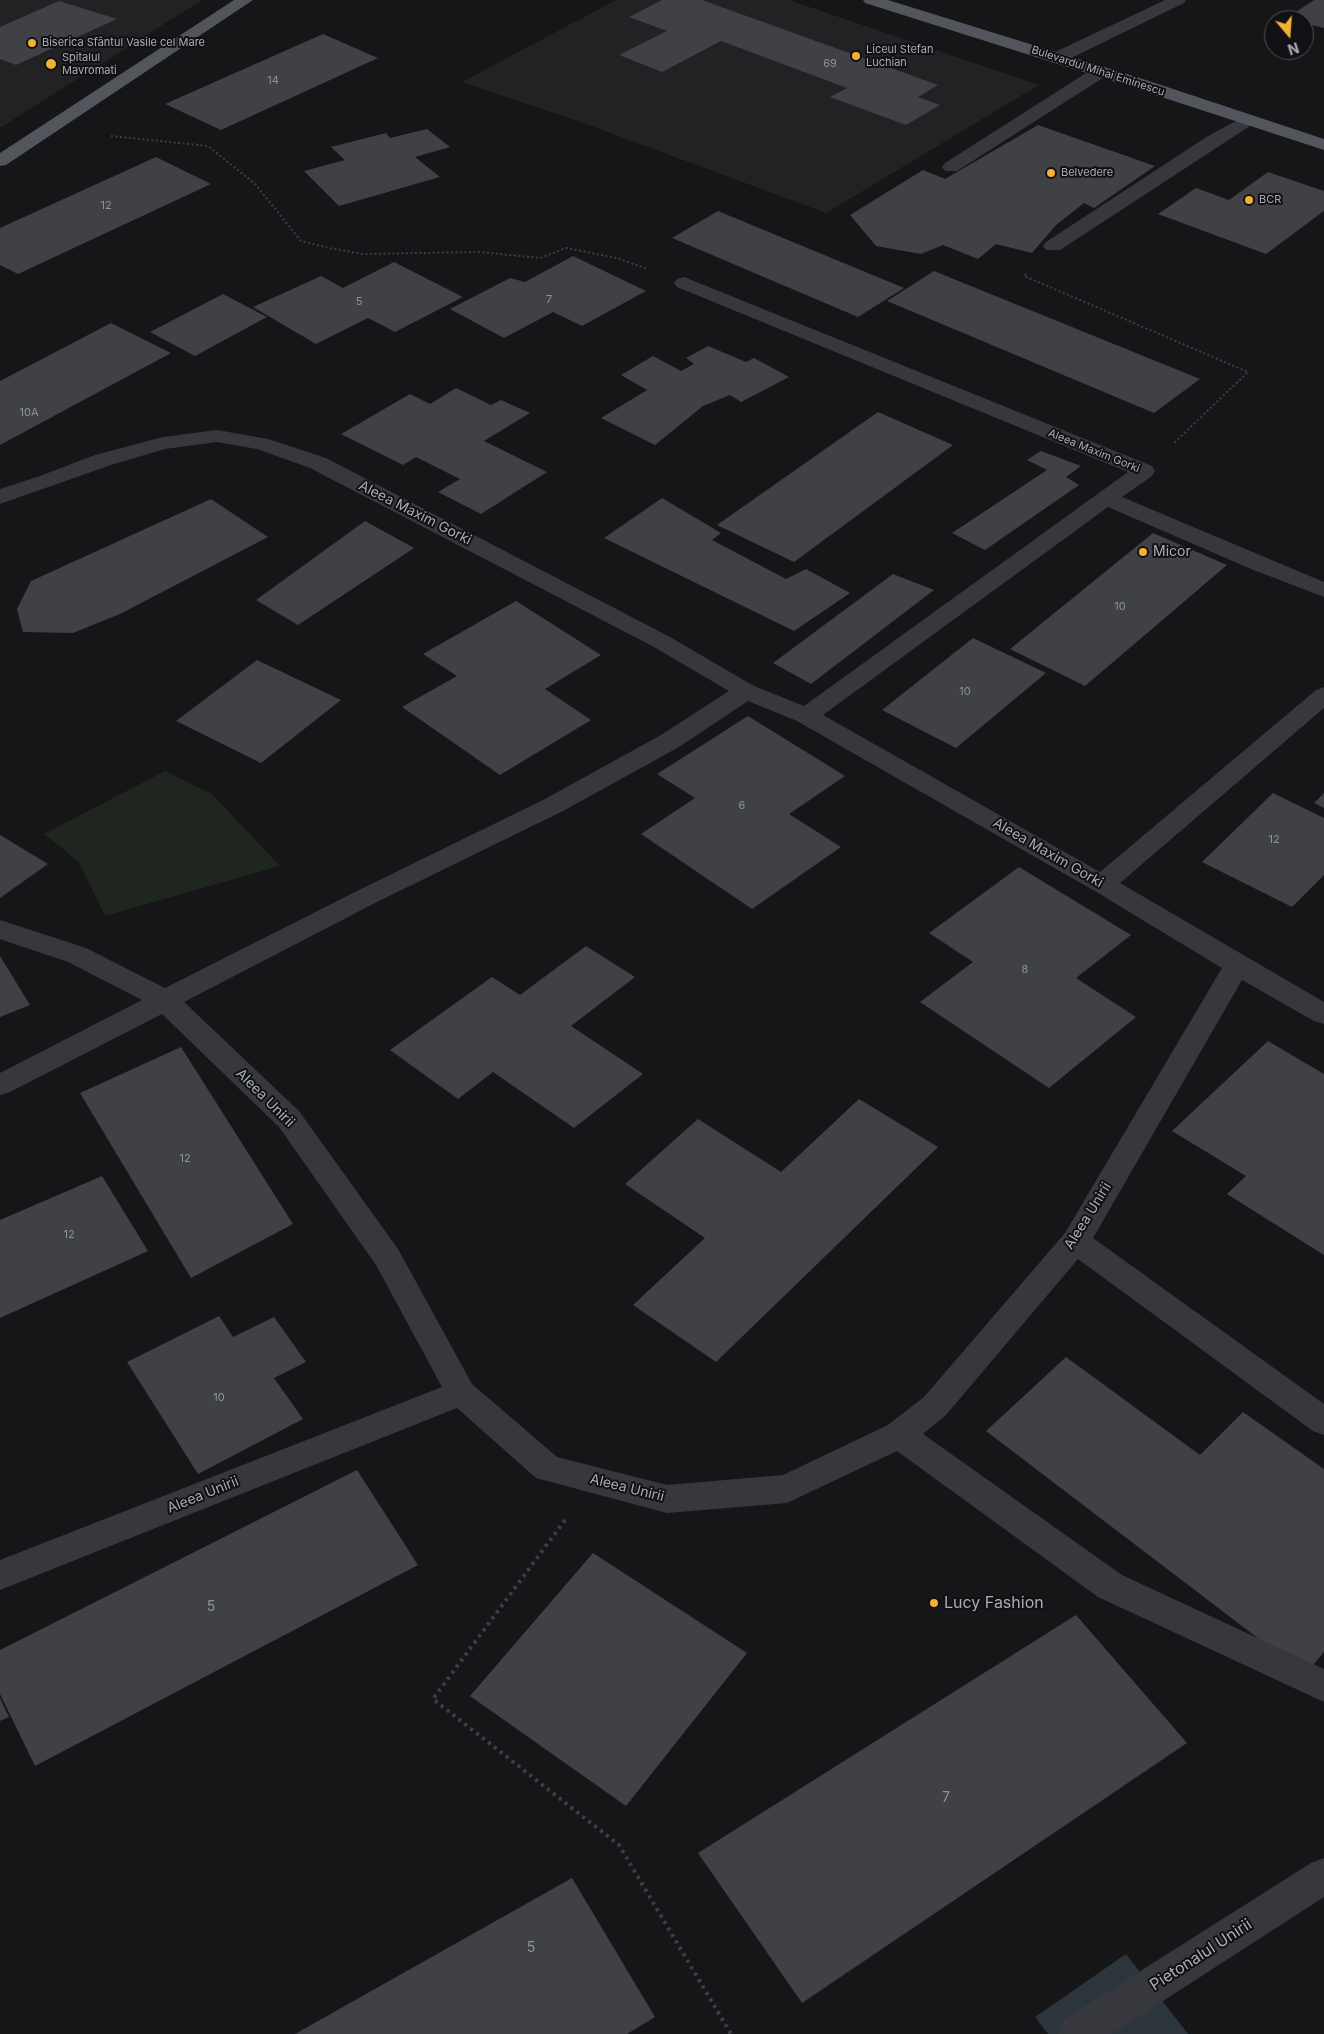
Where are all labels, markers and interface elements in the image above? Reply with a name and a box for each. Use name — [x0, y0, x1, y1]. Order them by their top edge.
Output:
north arrow — [1264, 10, 1314, 60]
place label: Biserica Sfântul Vasile cel Mare — [42, 36, 205, 50]
marker: Biserica Sfântul Vasile cel Mare — [26, 37, 38, 49]
text: N — [1286, 39, 1301, 59]
place label: Liceul Stefan Luchian — [866, 43, 933, 69]
street label: Bulevardul Mihai Eminescu — [1030, 43, 1166, 99]
marker: Liceul Stefan Luchian — [850, 50, 862, 62]
place label: Spitalul Mavromati — [62, 51, 117, 77]
marker: Spitalul Mavromati — [44, 57, 58, 71]
house number: 69 — [823, 57, 837, 71]
house number: 14 — [267, 74, 279, 88]
place label: Belvedere — [1061, 166, 1113, 180]
marker: Belvedere — [1045, 167, 1057, 179]
place label: BCR — [1259, 193, 1281, 207]
marker: BCR — [1243, 194, 1255, 206]
house number: 12 — [100, 199, 112, 213]
house number: 7 — [546, 293, 552, 307]
house number: 5 — [356, 295, 362, 309]
house number: 10A — [19, 406, 39, 420]
street label: Aleea Maxim Gorki — [1046, 427, 1142, 475]
street label: Aleea Maxim Gorki — [356, 477, 474, 549]
place label: Micor — [1153, 544, 1191, 560]
marker: Micor — [1137, 546, 1149, 558]
house number: 10 — [1114, 600, 1126, 614]
house number: 10 — [959, 685, 971, 699]
house number: 6 — [739, 799, 745, 813]
street label: Aleea Maxim Gorki — [990, 815, 1106, 891]
house number: 12 — [1268, 833, 1280, 847]
house number: 8 — [1022, 963, 1028, 977]
street label: Aleea Unirii — [232, 1065, 298, 1131]
house number: 12 — [179, 1152, 191, 1166]
street label: Aleea Unirii — [1061, 1179, 1115, 1253]
house number: 12 — [63, 1228, 75, 1242]
house number: 10 — [213, 1391, 225, 1405]
street label: Aleea Unirii — [588, 1471, 666, 1505]
street label: Aleea Unirii — [165, 1473, 241, 1517]
place label: Lucy Fashion — [944, 1593, 1044, 1613]
marker: Lucy Fashion — [928, 1597, 940, 1609]
house number: 5 — [207, 1599, 215, 1615]
house number: 7 — [942, 1790, 950, 1806]
street label: Pietonalul Unirii — [1146, 1915, 1256, 1995]
house number: 5 — [527, 1940, 535, 1956]

